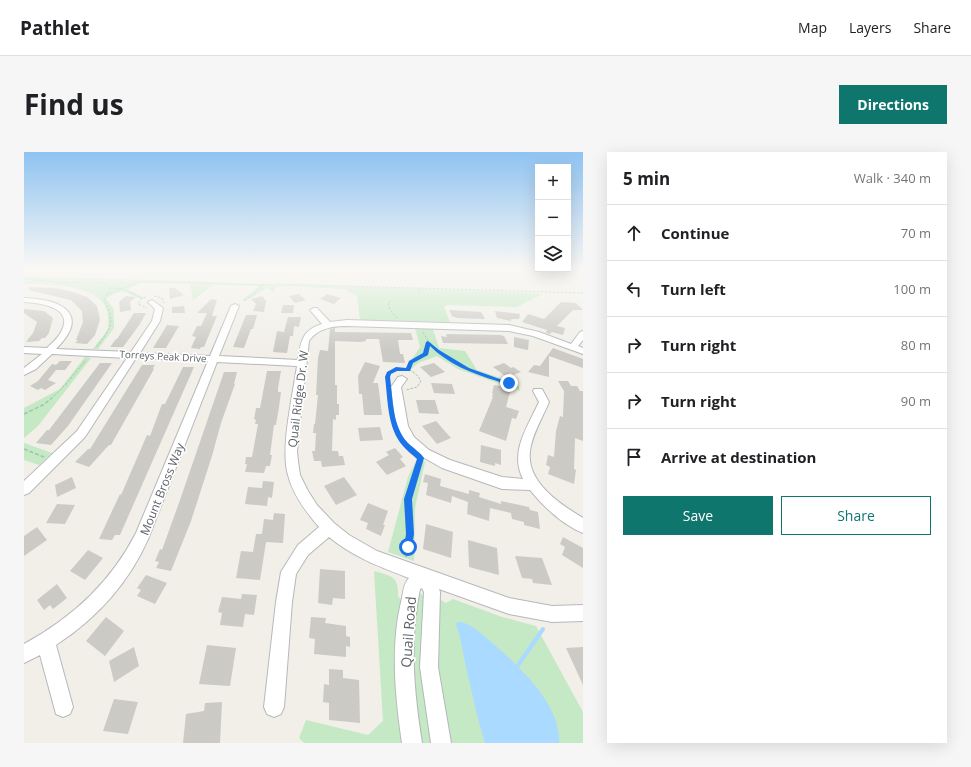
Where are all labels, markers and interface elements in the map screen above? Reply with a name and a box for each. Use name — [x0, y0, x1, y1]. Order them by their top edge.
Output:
text: Pathlet — [20, 15, 89, 41]
text: Map — [798, 18, 827, 37]
text: Layers — [849, 18, 891, 37]
text: Share — [913, 18, 951, 37]
text: Find us — [24, 85, 124, 123]
button: Directions — [839, 85, 947, 124]
map controls — [535, 164, 571, 272]
button: + — [535, 164, 571, 200]
text: 5 min — [623, 167, 670, 190]
text: Walk · 340 m — [854, 169, 931, 187]
button: − — [535, 200, 571, 236]
icon: ahead — [623, 222, 645, 244]
text: Continue — [661, 223, 729, 243]
text: 70 m — [901, 224, 931, 242]
button: layers — [535, 236, 571, 272]
icon: left — [623, 278, 645, 300]
text: Turn left — [661, 279, 726, 299]
text: 100 m — [893, 280, 931, 298]
icon: right — [623, 334, 645, 356]
text: Turn right — [661, 335, 736, 355]
text: 80 m — [901, 336, 931, 354]
street label: Torreys Peak Drive — [119, 347, 207, 365]
street label: Quail Ridge Dr. W — [284, 349, 312, 449]
route end — [500, 374, 518, 392]
icon: right — [623, 390, 645, 412]
text: Turn right — [661, 391, 736, 411]
text: 90 m — [901, 392, 931, 410]
street label: Mount Bross Way — [136, 439, 189, 538]
icon: arrive — [623, 446, 645, 468]
text: Arrive at destination — [661, 447, 816, 467]
button: Save — [623, 496, 773, 535]
button: Share — [781, 496, 931, 535]
route start — [399, 538, 417, 556]
street label: Quail Road — [396, 596, 420, 668]

